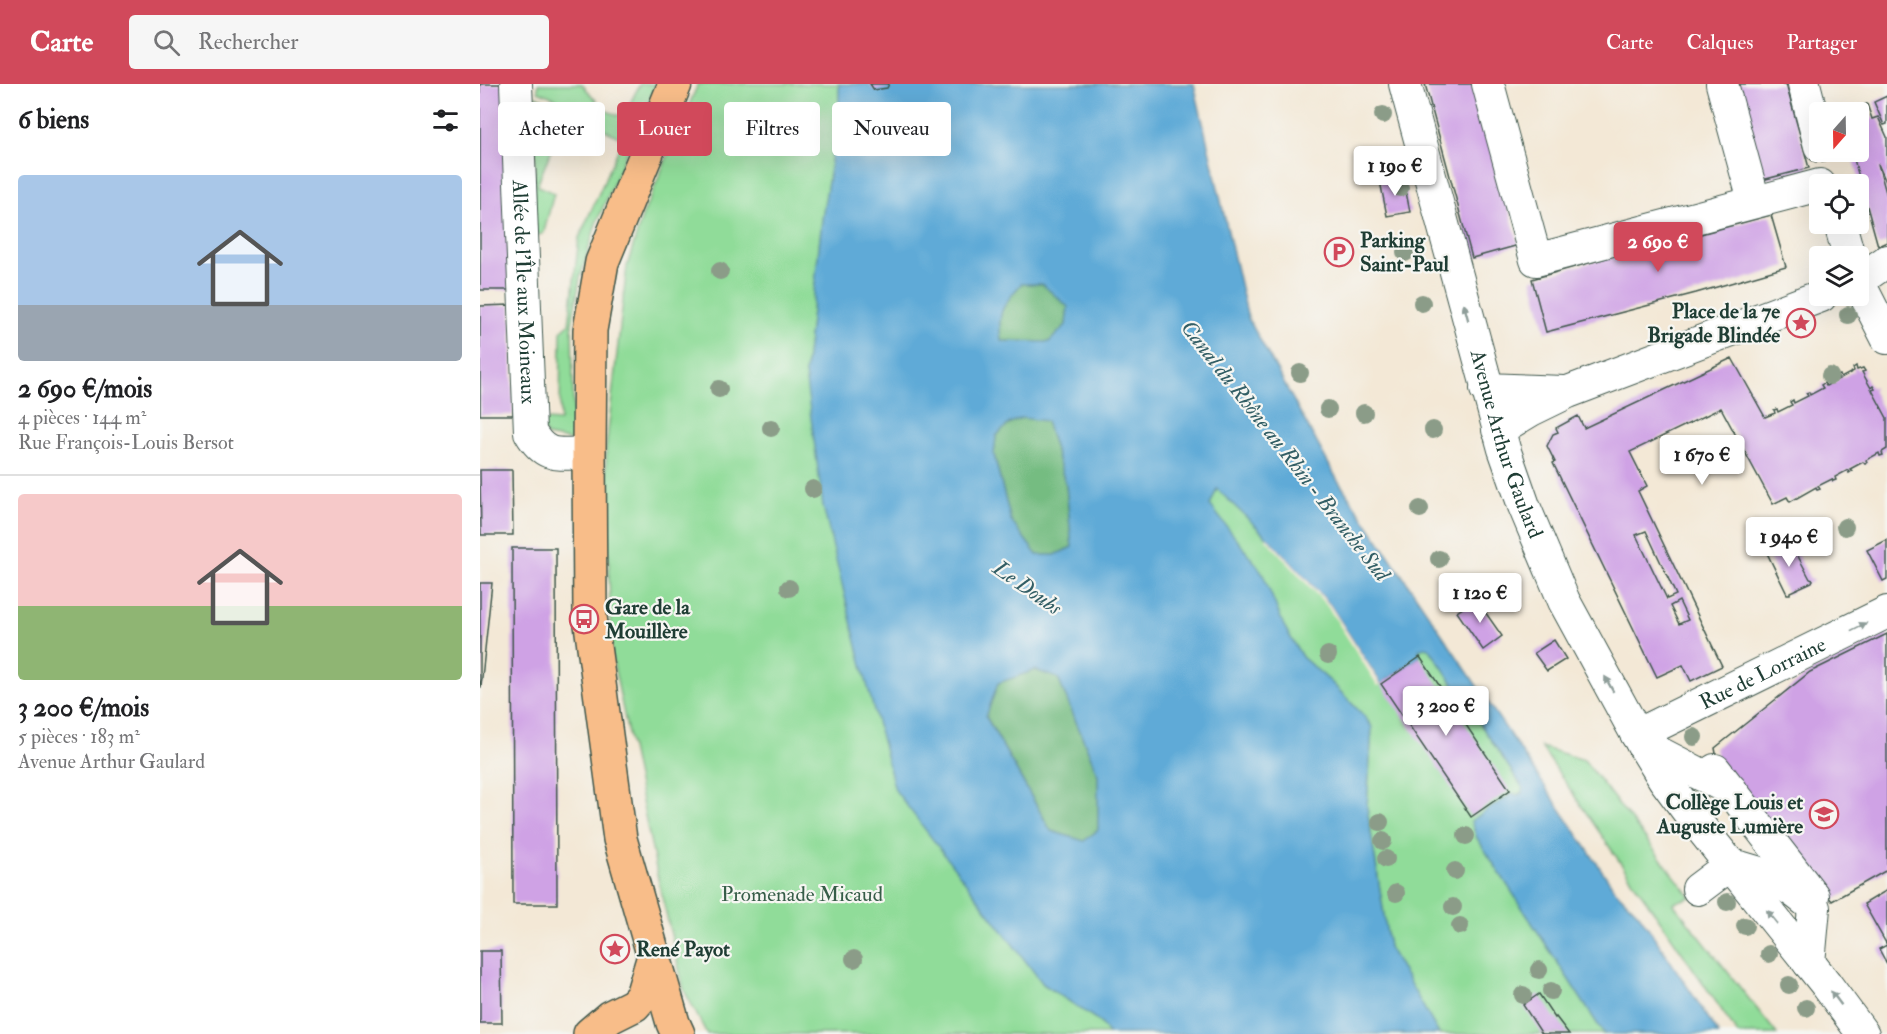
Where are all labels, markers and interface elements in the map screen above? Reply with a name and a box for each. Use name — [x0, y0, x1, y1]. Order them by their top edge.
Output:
search box — [129, 15, 549, 69]
text: Carte — [30, 25, 93, 60]
icon: search — [150, 26, 183, 59]
text: Rechercher — [198, 28, 298, 56]
text: Carte — [1606, 29, 1653, 56]
text: Calques — [1686, 29, 1753, 56]
text: Partager — [1786, 29, 1857, 56]
chip: Acheter — [498, 102, 605, 156]
chip: Louer — [617, 102, 712, 156]
chip: Filtres — [724, 102, 820, 156]
chip: Nouveau — [832, 102, 951, 156]
north arrow — [1809, 102, 1869, 162]
map controls — [1809, 102, 1869, 306]
text: 6 biens — [18, 104, 89, 136]
icon: filters — [429, 104, 462, 137]
pin: 1 190 € — [1340, 146, 1450, 197]
text: 1 190 € — [1368, 153, 1422, 178]
button: locate — [1809, 174, 1869, 234]
street label: Allée de l'Île aux Moineaux — [506, 178, 542, 405]
icon: home — [186, 214, 294, 322]
pin: 2 690 € — [1603, 222, 1713, 273]
place label: Parking Saint-Paul — [1360, 227, 1450, 278]
text: 2 690 € — [1628, 229, 1688, 254]
parking icon: Parking Saint-Paul — [1323, 236, 1355, 268]
button: layers — [1809, 246, 1869, 306]
place label: Place de la 7e Brigade Blindée — [1647, 298, 1780, 349]
one-way arrow — [1460, 303, 1470, 321]
place icon: Place de la 7e Brigade Blindée — [1785, 307, 1817, 339]
water label: Canal du Rhône au Rhin - Branche Sud — [1175, 314, 1397, 588]
street label: Avenue Arthur Gaulard — [1463, 346, 1549, 543]
text: 2 690 €/mois — [18, 373, 152, 405]
text: 4 pièces · 144 m² — [18, 405, 146, 430]
text: Rue François-Louis Bersot — [18, 430, 234, 455]
pin: 1 670 € — [1647, 435, 1757, 486]
text: 1 670 € — [1674, 442, 1730, 467]
pin: 1 940 € — [1734, 517, 1844, 568]
text: 1 940 € — [1760, 524, 1818, 549]
icon: home — [186, 533, 294, 641]
water label: Le Doubs — [987, 554, 1068, 622]
pin: 1 120 € — [1425, 573, 1535, 624]
text: 1 120 € — [1453, 580, 1507, 605]
place label: Gare de la Mouillère — [604, 594, 691, 645]
bus stop icon: Gare de la Mouillère — [568, 603, 600, 635]
one-way arrow — [1851, 622, 1868, 631]
street label: Rue de Lorraine — [1695, 631, 1831, 716]
one-way arrow — [1604, 675, 1614, 692]
pin: 3 200 € — [1391, 686, 1501, 737]
text: 3 200 €/mois — [18, 692, 149, 724]
text: 3 200 € — [1417, 693, 1475, 718]
text: 5 pièces · 183 m² — [18, 724, 140, 749]
text: Avenue Arthur Gaulard — [18, 749, 205, 774]
place label: Collège Louis et Auguste Lumière — [1656, 789, 1803, 840]
school or university icon: Collège Louis et Auguste Lumière — [1808, 798, 1840, 830]
park label: Promenade Micaud — [721, 881, 884, 908]
one-way arrow — [1766, 910, 1779, 925]
place icon: René Payot — [599, 933, 631, 965]
place label: René Payot — [636, 936, 730, 963]
one-way arrow — [1830, 990, 1843, 1006]

